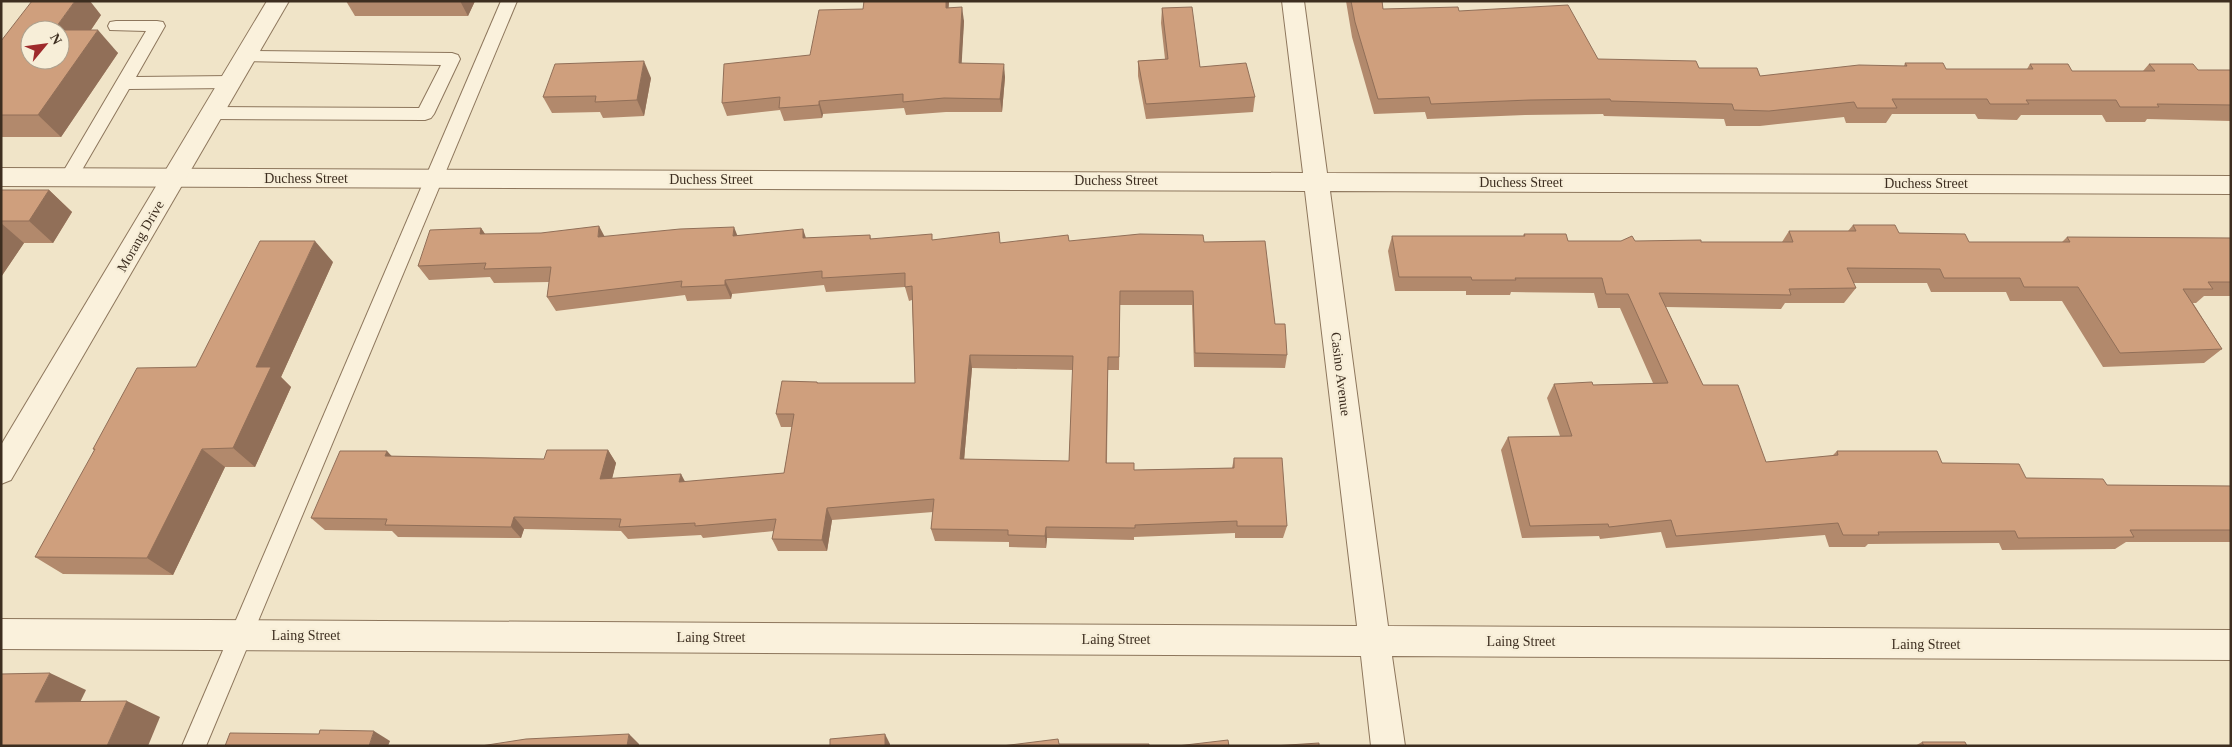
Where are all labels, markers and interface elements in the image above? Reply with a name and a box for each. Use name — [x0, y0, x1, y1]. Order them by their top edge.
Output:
north arrow — [20, 20, 70, 70]
text: N — [47, 31, 65, 47]
street label: Duchess Street — [264, 171, 348, 186]
street label: Duchess Street — [669, 172, 753, 187]
street label: Duchess Street — [1074, 173, 1158, 188]
street label: Duchess Street — [1479, 175, 1563, 190]
street label: Duchess Street — [1884, 176, 1968, 191]
street label: Morang Drive — [114, 198, 167, 275]
street label: Casino Avenue — [1328, 331, 1353, 417]
street label: Laing Street — [272, 628, 341, 643]
street label: Laing Street — [677, 630, 746, 645]
street label: Laing Street — [1082, 632, 1151, 647]
street label: Laing Street — [1487, 634, 1556, 649]
street label: Laing Street — [1892, 637, 1961, 652]

